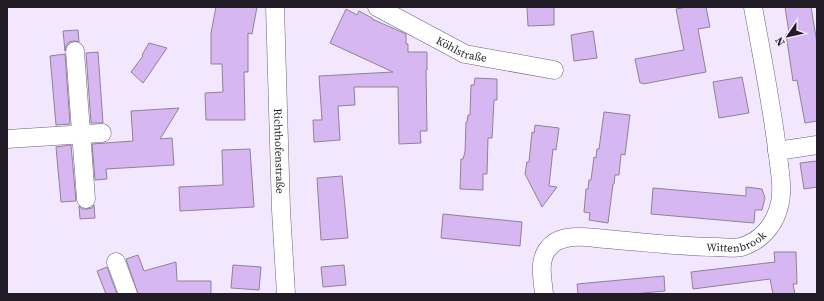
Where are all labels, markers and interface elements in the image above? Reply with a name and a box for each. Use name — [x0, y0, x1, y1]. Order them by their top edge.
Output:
north arrow — [768, 16, 808, 56]
street label: Köhlstraße — [434, 33, 488, 65]
text: N — [772, 34, 789, 49]
street label: Richthofenstraße — [270, 108, 288, 194]
street label: Wittenbrook — [706, 227, 770, 256]

